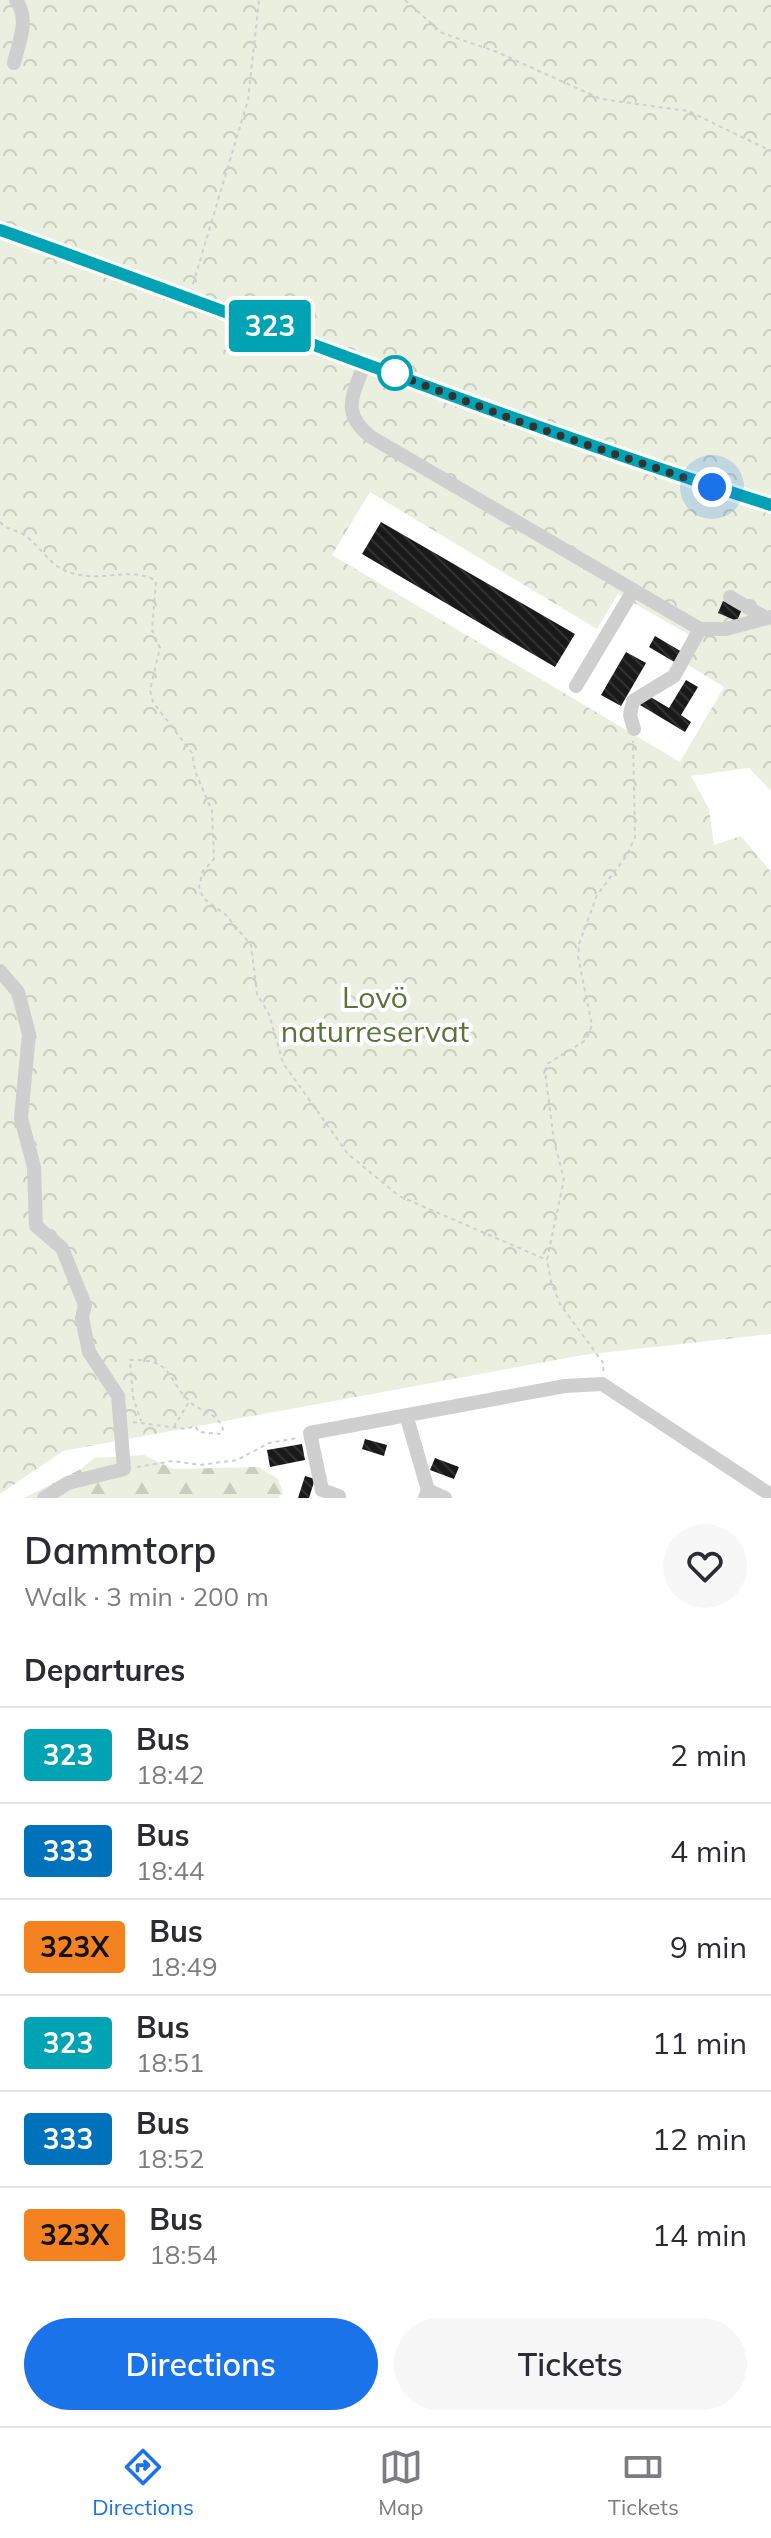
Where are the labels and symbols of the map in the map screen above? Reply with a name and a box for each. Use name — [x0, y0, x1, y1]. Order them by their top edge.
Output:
line badge: 323 — [224, 300, 316, 352]
unlabelled marker — [378, 356, 412, 390]
your location — [692, 467, 732, 507]
park label: Lovö naturreservat — [281, 978, 469, 1050]

